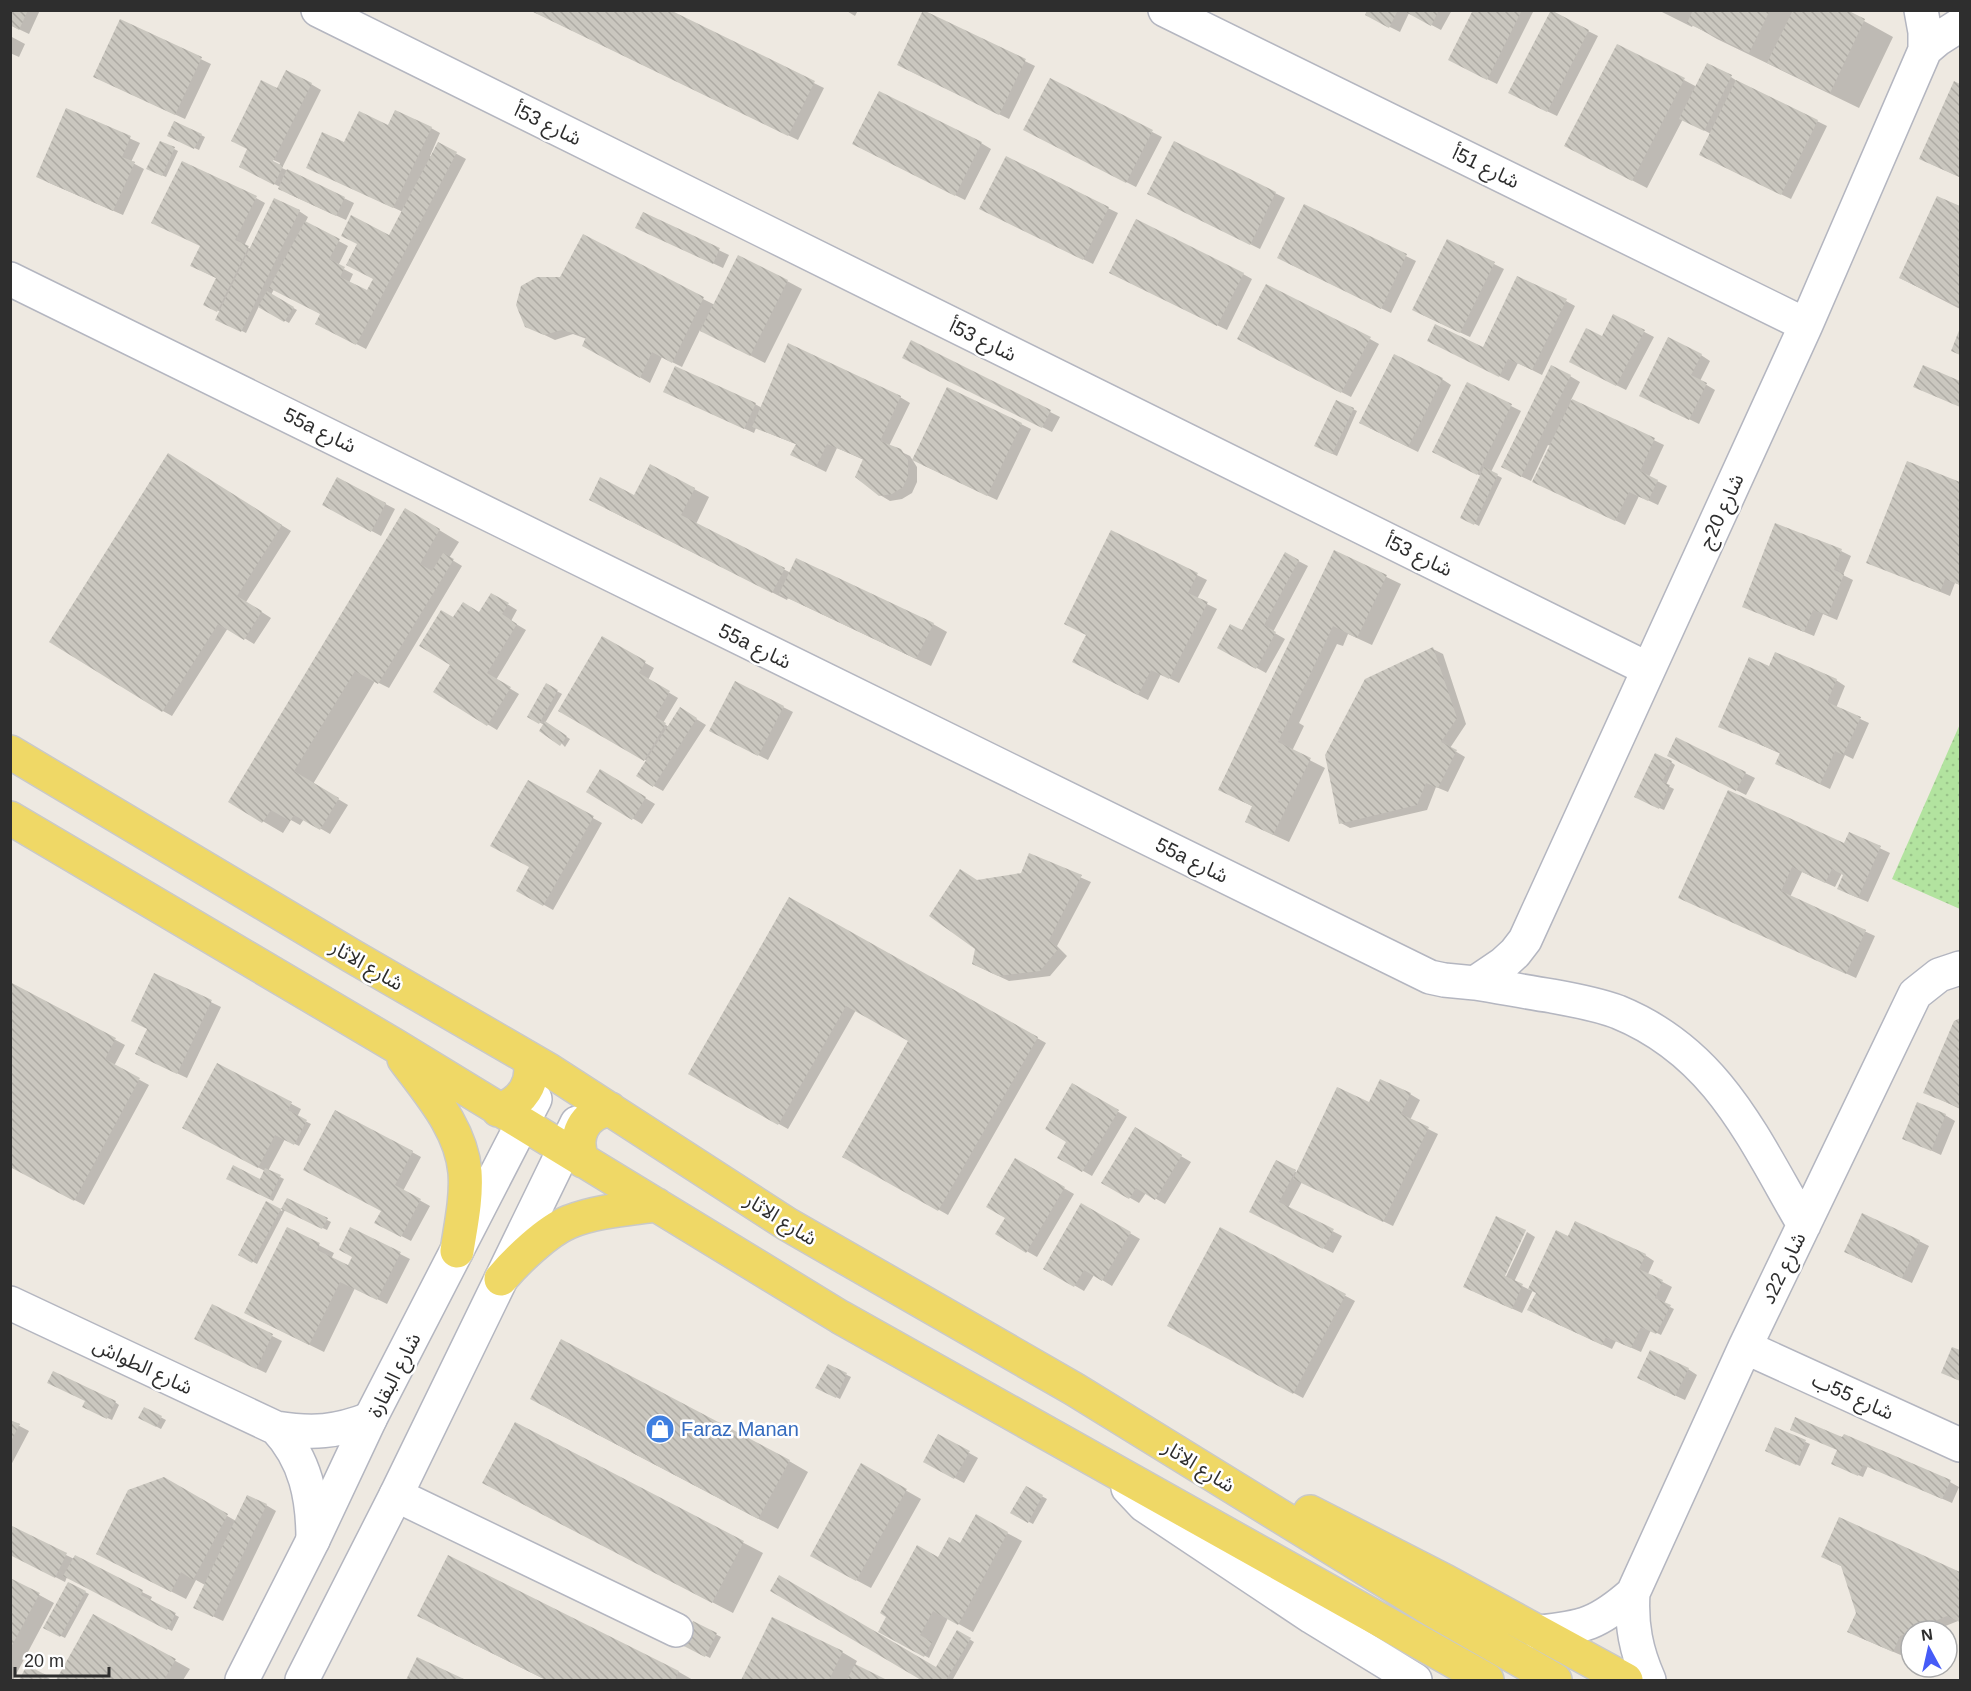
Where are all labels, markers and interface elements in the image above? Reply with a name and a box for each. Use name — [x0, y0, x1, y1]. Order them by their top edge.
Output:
street label: شارع 53أ — [509, 98, 585, 153]
street label: شارع 51أ — [1447, 141, 1523, 196]
street label: شارع 53أ — [944, 314, 1020, 369]
street label: 55a شارع — [278, 403, 360, 461]
street label: شارع 20ج — [1694, 470, 1751, 553]
street label: شارع 53أ — [1380, 529, 1456, 584]
street label: 55a شارع — [713, 619, 795, 677]
street label: 55a شارع — [1150, 833, 1232, 891]
street label: شارع الاثار — [324, 935, 407, 998]
street label: شارع الاثار — [738, 1188, 821, 1253]
street label: شارع 22د — [1756, 1229, 1813, 1309]
street label: شارع البقارة — [363, 1329, 428, 1423]
street label: شارع الطواش — [88, 1333, 196, 1402]
street label: شارع 55ب — [1807, 1368, 1897, 1427]
shop icon: Faraz Manan — [644, 1413, 676, 1445]
place label: Faraz Manan — [681, 1418, 799, 1440]
street label: شارع الاثار — [1156, 1435, 1239, 1500]
north arrow — [1899, 1619, 1959, 1679]
text: N — [1920, 1625, 1934, 1644]
scale bar — [15, 1640, 110, 1678]
text: 20 m — [24, 1651, 64, 1671]

